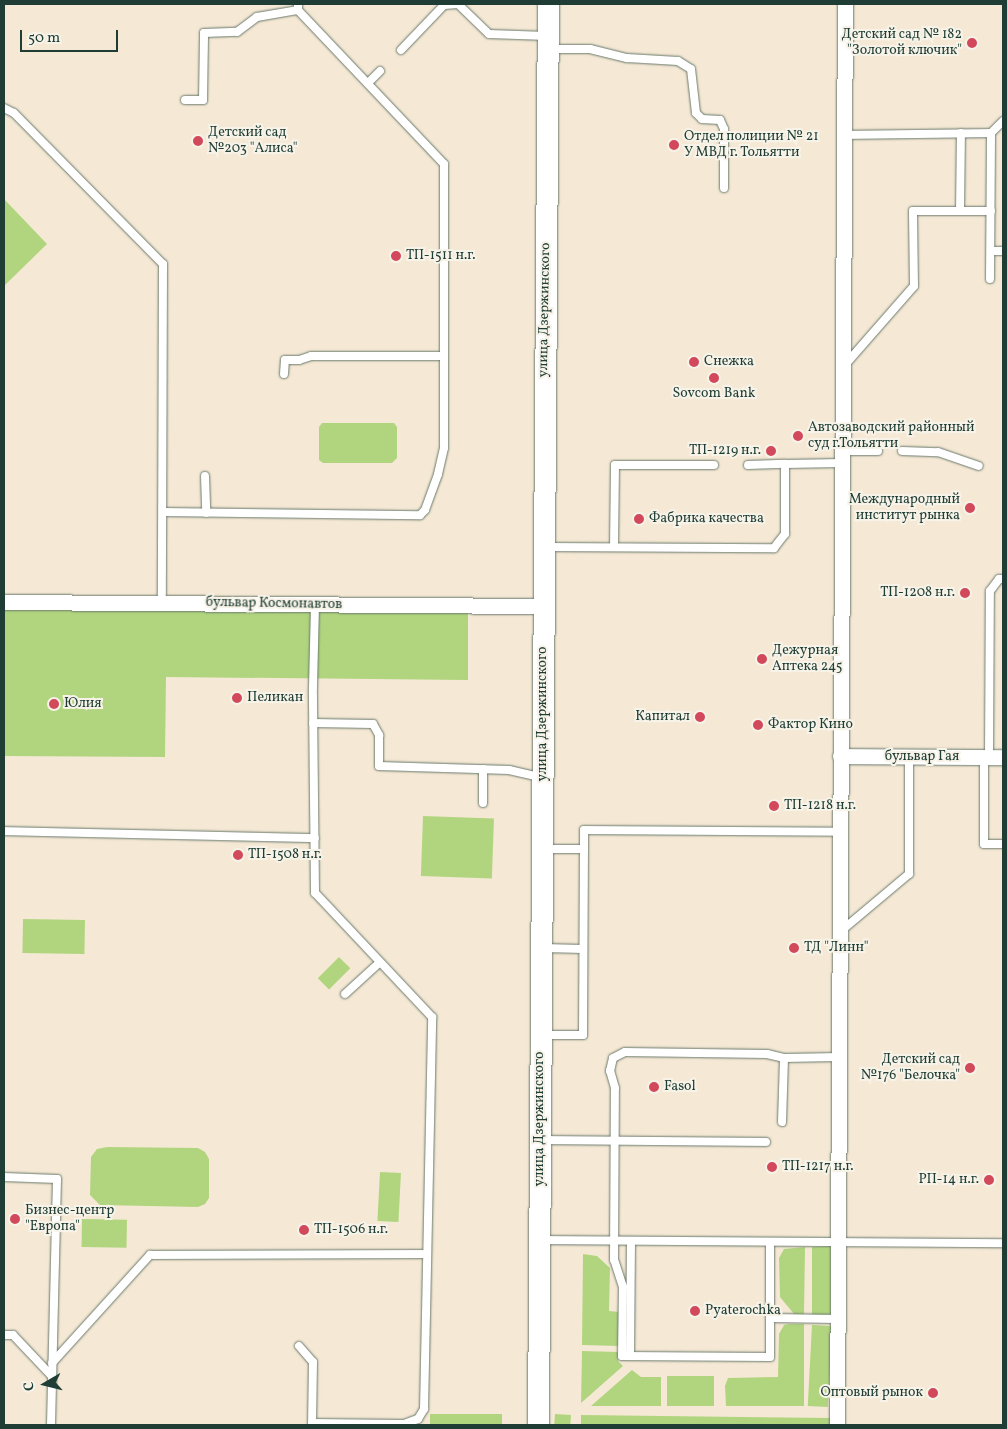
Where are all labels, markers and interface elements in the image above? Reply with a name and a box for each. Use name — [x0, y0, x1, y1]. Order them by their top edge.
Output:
scale bar — [22, 20, 120, 52]
place label: Детский сад № 182 "Золотой ключик" — [842, 27, 962, 59]
text: 50 m — [28, 28, 60, 49]
marker: Детский сад № 182 "Золотой ключик" — [966, 37, 978, 49]
place label: Детский сад №203 "Алиса" — [208, 125, 298, 158]
place label: Отдел полиции № 21 У МВД г. Тольятти — [684, 129, 819, 162]
marker: Детский сад №203 "Алиса" — [192, 135, 204, 147]
marker: Отдел полиции № 21 У МВД г. Тольятти — [668, 139, 680, 151]
street label: улица Дзержинского — [535, 242, 555, 378]
place label: ТП-1511 н.г. — [406, 248, 475, 264]
marker: ТП-1511 н.г. — [390, 250, 402, 262]
place label: Снежка — [704, 354, 754, 370]
marker: Снежка — [688, 356, 700, 368]
marker: Sovcom Bank — [708, 372, 720, 384]
place label: Sovcom Bank — [673, 386, 755, 402]
place label: Автозаводский районный суд г.Тольятти — [808, 420, 974, 452]
marker: Автозаводский районный суд г.Тольятти — [792, 430, 804, 442]
place label: ТП-1219 н.г. — [689, 443, 761, 459]
marker: ТП-1219 н.г. — [765, 445, 777, 457]
place label: Международный институт рынка — [849, 492, 960, 524]
marker: Международный институт рынка — [964, 502, 976, 514]
place label: Фабрика качества — [649, 511, 764, 527]
marker: Фабрика качества — [633, 513, 645, 525]
place label: ТП-1208 н.г. — [880, 585, 955, 601]
marker: ТП-1208 н.г. — [959, 587, 971, 599]
street label: бульвар Космонавтов — [206, 594, 342, 614]
place label: Дежурная Аптека 245 — [772, 643, 843, 676]
street label: улица Дзержинского — [535, 647, 551, 781]
marker: Дежурная Аптека 245 — [756, 653, 768, 665]
place label: Пеликан — [247, 690, 303, 706]
marker: Пеликан — [231, 692, 243, 704]
place label: Юлия — [64, 696, 102, 712]
marker: Юлия — [48, 698, 60, 710]
place label: Капитал — [635, 709, 690, 725]
marker: Капитал — [694, 711, 706, 723]
place label: Фактор Кино — [768, 717, 853, 733]
marker: Фактор Кино — [752, 719, 764, 731]
street label: бульвар Гая — [885, 749, 959, 765]
place label: ТП-1218 н.г. — [784, 798, 856, 814]
marker: ТП-1218 н.г. — [768, 800, 780, 812]
place label: ТП-1508 н.г. — [248, 847, 322, 863]
marker: ТП-1508 н.г. — [232, 849, 244, 861]
place label: ТД "Линн" — [804, 940, 869, 956]
marker: ТД "Линн" — [788, 942, 800, 954]
street label: улица Дзержинского — [532, 1052, 548, 1186]
place label: Детский сад №176 "Белочка" — [861, 1052, 960, 1084]
marker: Детский сад №176 "Белочка" — [964, 1062, 976, 1074]
place label: Fasol — [664, 1079, 696, 1095]
marker: Fasol — [648, 1081, 660, 1093]
place label: ТП-1217 н.г. — [782, 1159, 854, 1175]
marker: ТП-1217 н.г. — [766, 1161, 778, 1173]
place label: РП-14 н.г. — [918, 1172, 979, 1188]
marker: РП-14 н.г. — [983, 1174, 995, 1186]
place label: Бизнес-центр "Европа" — [25, 1203, 114, 1236]
marker: Бизнес-центр "Европа" — [9, 1213, 21, 1225]
place label: ТП-1506 н.г. — [314, 1222, 388, 1238]
marker: ТП-1506 н.г. — [298, 1224, 310, 1236]
place label: Pyaterochka — [705, 1303, 781, 1319]
marker: Pyaterochka — [689, 1305, 701, 1317]
north arrow — [20, 1359, 70, 1409]
text: С — [20, 1380, 40, 1392]
place label: Оптовый рынок — [821, 1385, 923, 1401]
marker: Оптовый рынок — [927, 1387, 939, 1399]

